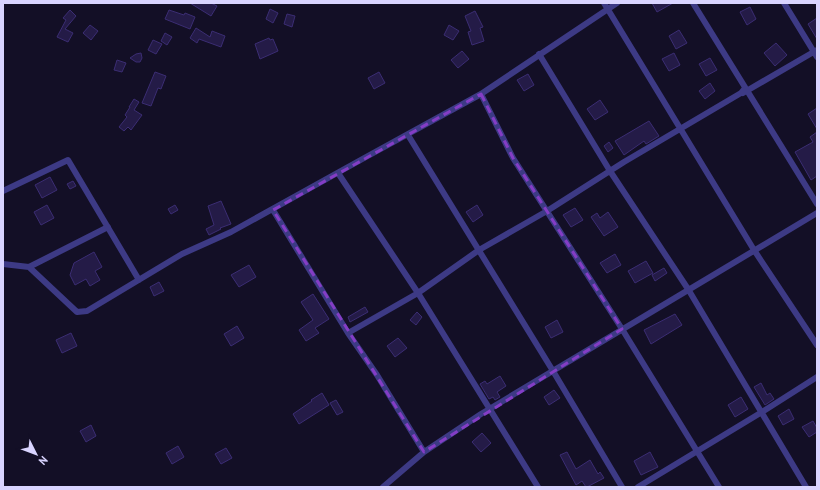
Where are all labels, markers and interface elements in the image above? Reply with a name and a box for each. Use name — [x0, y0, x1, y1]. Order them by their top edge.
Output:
north arrow — [16, 434, 56, 474]
text: N — [36, 453, 51, 468]

